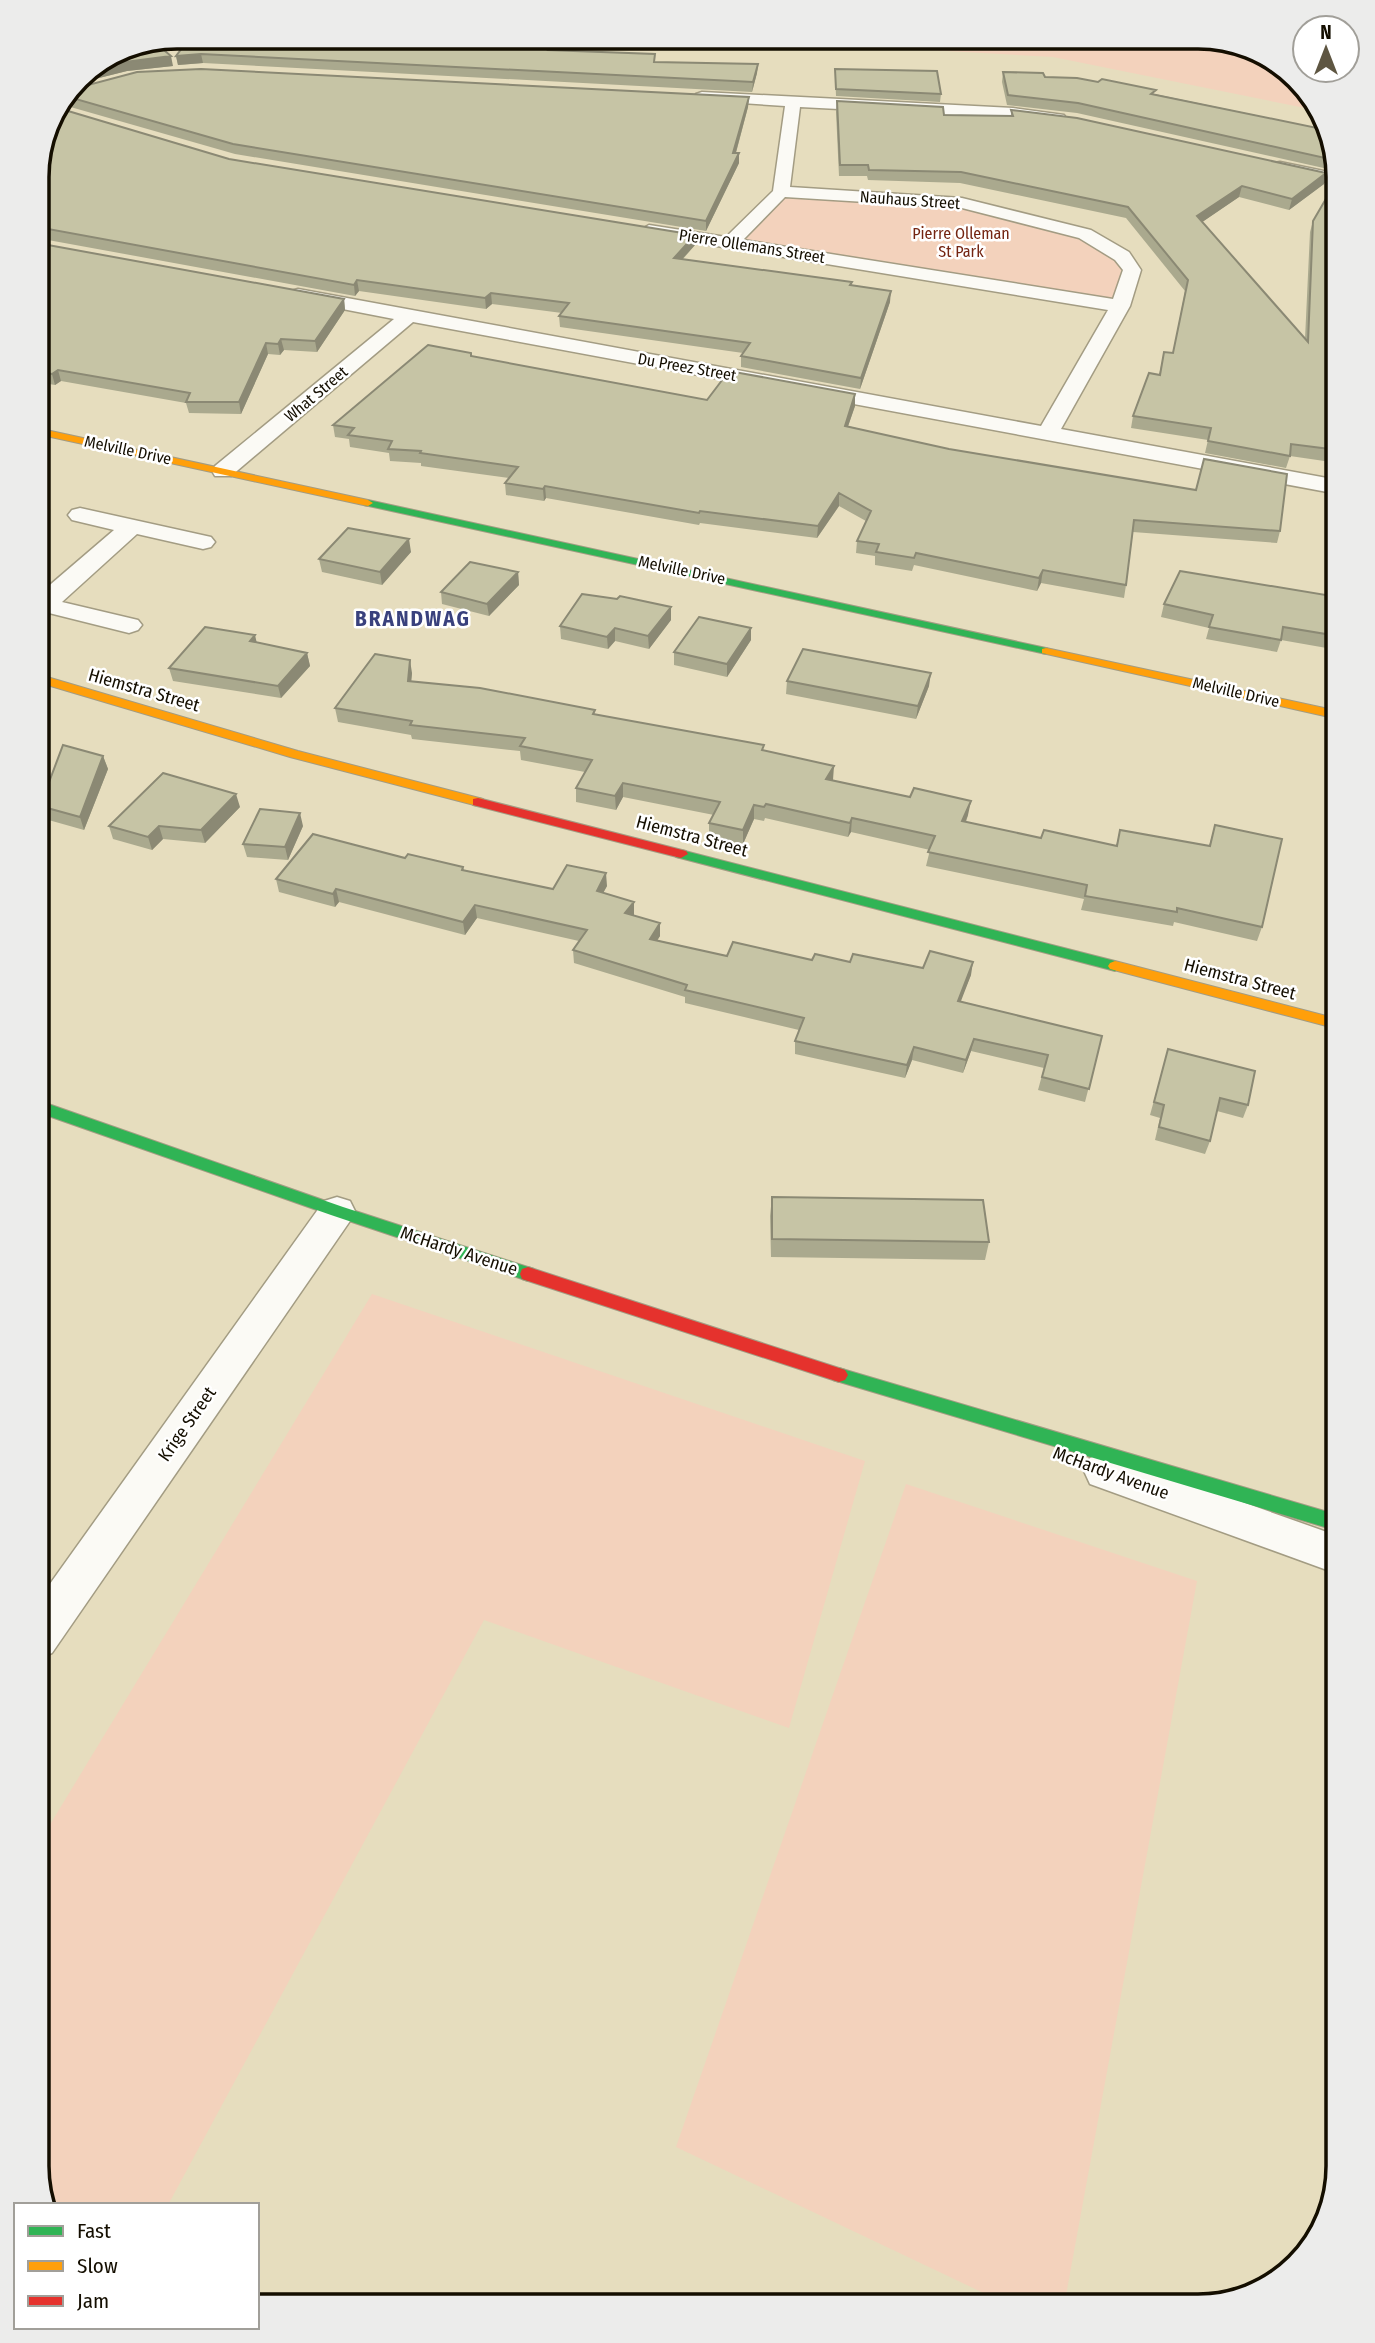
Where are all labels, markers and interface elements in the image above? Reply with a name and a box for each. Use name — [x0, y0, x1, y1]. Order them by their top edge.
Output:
north arrow — [1291, 14, 1361, 84]
text: N — [1320, 21, 1332, 44]
street label: Nauhaus Street — [859, 187, 962, 213]
park label: Pierre Olleman St Park — [912, 224, 1010, 261]
street label: Pierre Ollemans Street — [678, 225, 827, 267]
street label: Du Preez Street — [636, 349, 739, 385]
street label: What Street — [281, 362, 352, 426]
street label: Melville Drive — [83, 432, 173, 469]
street label: Melville Drive — [637, 552, 727, 589]
district label: BRANDWAG — [355, 606, 471, 632]
street label: Hiemstra Street — [86, 664, 202, 716]
street label: Melville Drive — [1191, 673, 1281, 711]
street label: Hiemstra Street — [634, 811, 750, 862]
street label: Hiemstra Street — [1182, 954, 1298, 1005]
street label: McHardy Avenue — [398, 1222, 521, 1280]
street label: Krige Street — [153, 1382, 221, 1465]
street label: McHardy Avenue — [1050, 1442, 1172, 1504]
legend — [14, 2203, 259, 2329]
text: Fast — [77, 2218, 111, 2244]
text: Slow — [77, 2253, 118, 2279]
text: Jam — [77, 2288, 109, 2314]

